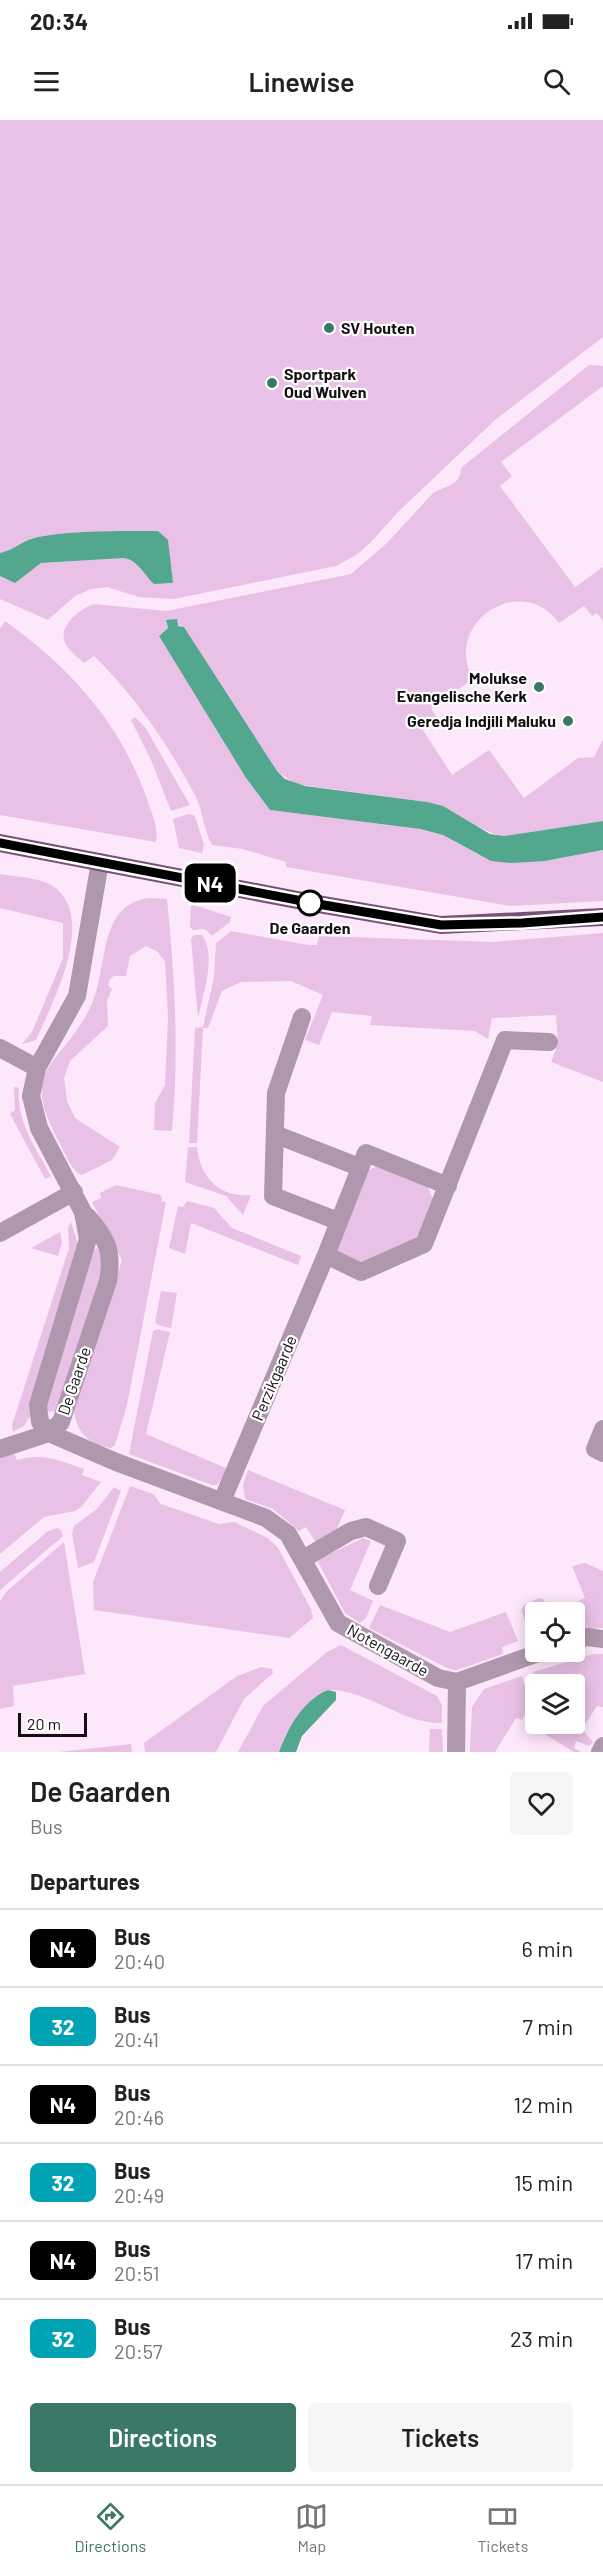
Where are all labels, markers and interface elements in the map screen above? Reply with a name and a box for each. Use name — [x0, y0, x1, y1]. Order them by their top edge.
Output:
text: 20:34 — [30, 8, 88, 34]
icon: menu — [30, 65, 63, 98]
text: Linewise — [248, 65, 355, 97]
icon: search — [540, 65, 573, 98]
place label: SV Houten — [341, 318, 414, 337]
marker: SV Houten — [322, 321, 336, 335]
place label: Sportpark Oud Wulven — [284, 364, 367, 401]
marker: Sportpark Oud Wulven — [265, 376, 279, 390]
place label: Molukse Evangelische Kerk — [397, 668, 527, 705]
marker: Molukse Evangelische Kerk — [532, 680, 546, 694]
place label: Geredja Indjili Maluku — [407, 711, 556, 730]
marker: Geredja Indjili Maluku — [561, 714, 575, 728]
line badge: N4 — [183, 864, 237, 903]
text: N4 — [197, 871, 223, 896]
marker: De Gaarden — [297, 890, 323, 916]
place label: De Gaarden — [270, 918, 350, 937]
street label: Perzikgaarde — [247, 1332, 300, 1423]
street label: De Gaarde — [53, 1344, 94, 1417]
map controls — [525, 1602, 585, 1734]
button: locate — [525, 1602, 585, 1662]
street label: Notengaarde — [344, 1619, 432, 1680]
button: layers — [525, 1674, 585, 1734]
scale bar — [18, 1710, 87, 1738]
text: 20 m — [27, 1714, 61, 1733]
button: heart — [510, 1772, 573, 1835]
text: De Gaarden — [30, 1774, 171, 1808]
text: Bus — [30, 1814, 63, 1838]
text: Departures — [30, 1868, 140, 1894]
text: Bus — [114, 1923, 151, 1949]
text: 6 min — [522, 1935, 573, 1961]
text: N4 — [50, 1936, 76, 1961]
text: 20:40 — [114, 1949, 165, 1973]
text: Bus — [114, 2001, 151, 2027]
text: 7 min — [523, 2013, 573, 2039]
text: 32 — [51, 2014, 75, 2039]
text: 20:41 — [114, 2027, 159, 2051]
text: Bus — [114, 2079, 151, 2105]
text: 12 min — [513, 2091, 573, 2117]
text: N4 — [50, 2092, 76, 2117]
text: 20:46 — [114, 2105, 164, 2129]
text: Bus — [114, 2157, 151, 2183]
text: 15 min — [514, 2169, 573, 2195]
text: 32 — [51, 2170, 75, 2195]
text: 20:49 — [114, 2183, 164, 2207]
text: Bus — [114, 2235, 151, 2261]
text: 17 min — [515, 2247, 573, 2273]
text: N4 — [50, 2248, 76, 2273]
text: 20:51 — [114, 2261, 160, 2285]
text: Bus — [114, 2313, 151, 2339]
text: 23 min — [510, 2325, 573, 2351]
text: 32 — [51, 2326, 75, 2351]
text: 20:57 — [114, 2339, 163, 2363]
button: Directions — [30, 2403, 296, 2472]
button: Tickets — [308, 2403, 573, 2472]
tab: Directions — [75, 2500, 146, 2555]
tab: Map — [295, 2500, 328, 2555]
tab: Tickets — [477, 2500, 528, 2555]

